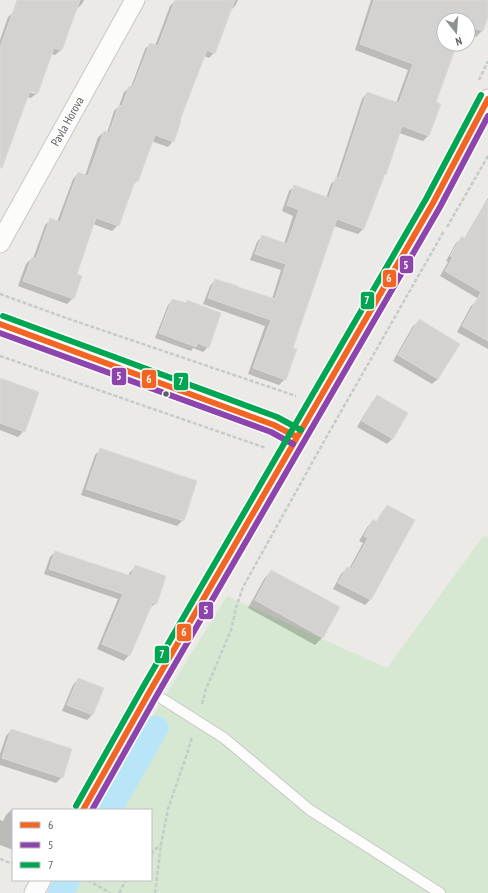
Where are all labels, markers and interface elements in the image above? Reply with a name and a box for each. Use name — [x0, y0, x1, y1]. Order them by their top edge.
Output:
north arrow — [436, 12, 476, 52]
text: N — [454, 34, 464, 49]
street label: Pavla Horova — [47, 94, 87, 149]
line badge: 5 — [399, 255, 414, 274]
text: 5 — [403, 258, 409, 272]
line badge: 6 — [382, 269, 397, 288]
text: 6 — [386, 271, 392, 285]
line badge: 7 — [360, 291, 375, 310]
text: 7 — [364, 293, 370, 307]
line badge: 5 — [111, 367, 127, 386]
text: 5 — [116, 369, 122, 383]
line badge: 6 — [141, 369, 157, 389]
text: 6 — [146, 372, 152, 386]
line badge: 7 — [173, 372, 189, 391]
text: 7 — [178, 374, 184, 388]
unlabelled marker — [161, 389, 171, 399]
line badge: 5 — [198, 601, 214, 620]
text: 5 — [203, 603, 209, 617]
line badge: 6 — [176, 623, 192, 642]
text: 6 — [181, 625, 187, 639]
line badge: 7 — [154, 645, 170, 664]
text: 7 — [159, 647, 165, 661]
legend — [12, 809, 152, 881]
text: 6 — [48, 817, 53, 832]
text: 5 — [48, 837, 53, 852]
text: 7 — [48, 857, 53, 872]

